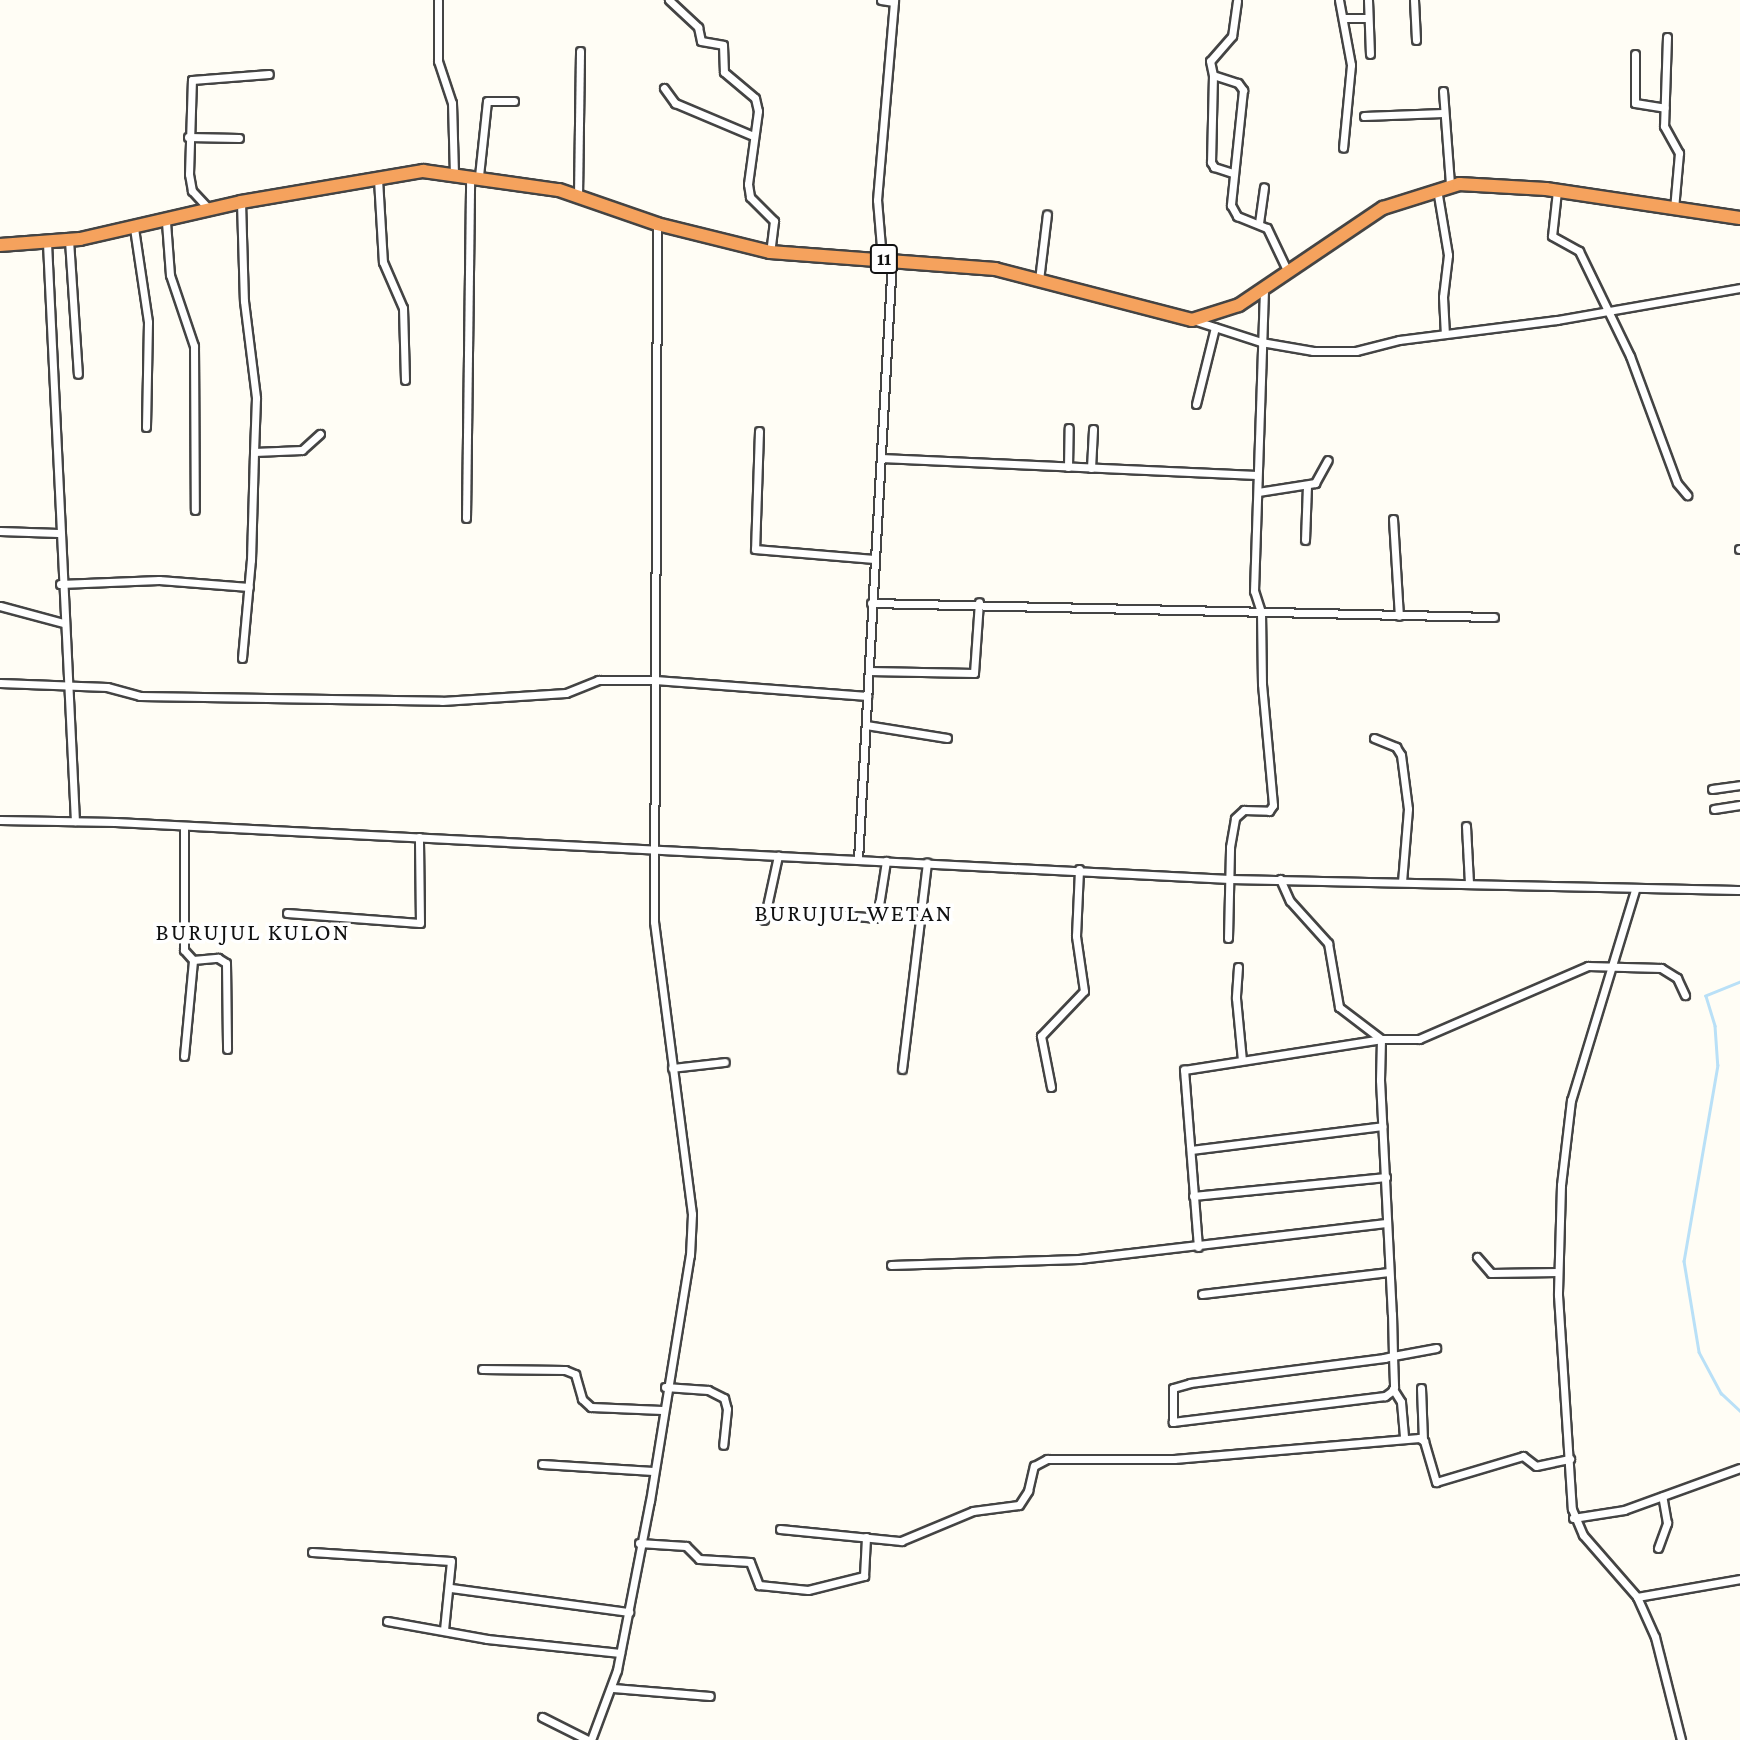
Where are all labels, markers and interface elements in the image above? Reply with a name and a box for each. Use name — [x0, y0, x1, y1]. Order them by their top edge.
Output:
road number: 11 — [868, 244, 900, 274]
district label: BURUJUL WETAN — [756, 899, 952, 927]
district label: BURUJUL KULON — [157, 918, 349, 946]

